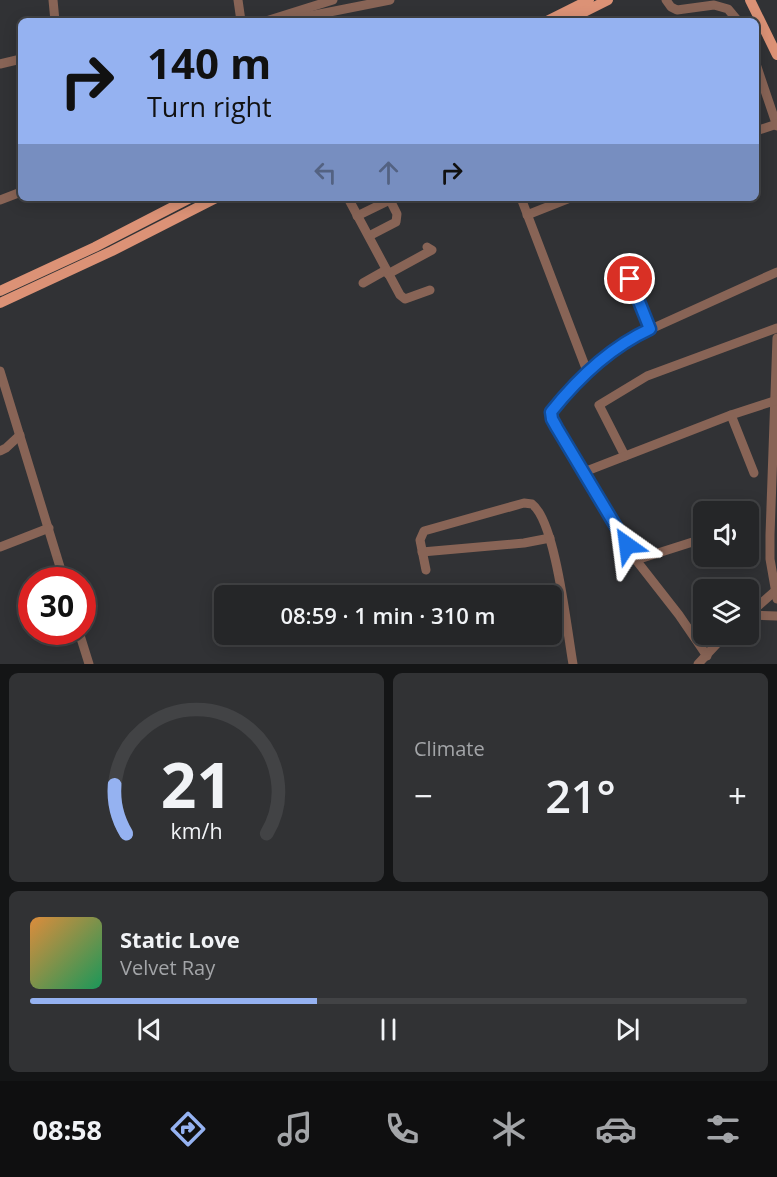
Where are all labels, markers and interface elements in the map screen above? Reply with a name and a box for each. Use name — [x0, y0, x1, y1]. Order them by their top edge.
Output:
text: 140 m — [147, 34, 271, 91]
icon: right — [48, 42, 126, 120]
text: Turn right — [147, 88, 272, 125]
icon: left — [309, 156, 342, 189]
icon: ahead — [372, 156, 405, 189]
icon: right — [435, 156, 468, 189]
pin — [604, 253, 655, 304]
icon: arrive — [613, 262, 646, 295]
map controls — [693, 501, 759, 645]
button: sound — [693, 501, 759, 567]
position arrow — [595, 513, 659, 577]
speed limit sign: 30 — [18, 567, 96, 645]
button: layers — [693, 579, 759, 645]
text: 08:59 · 1 min · 310 m — [280, 600, 496, 630]
text: Climate — [414, 735, 485, 762]
text: 21 — [161, 741, 232, 826]
text: 21° — [545, 765, 616, 826]
text: − — [414, 773, 433, 818]
text: + — [728, 773, 747, 818]
text: km/h — [170, 817, 223, 846]
text: Static Love — [120, 924, 240, 954]
text: Velvet Ray — [120, 954, 215, 981]
icon: previous — [133, 1013, 166, 1046]
icon: pause — [372, 1013, 405, 1046]
icon: next — [611, 1013, 644, 1046]
icon: directions — [167, 1108, 209, 1150]
icon: music — [274, 1108, 316, 1150]
icon: phone — [381, 1108, 423, 1150]
icon: climate — [488, 1108, 530, 1150]
icon: car — [595, 1108, 637, 1150]
icon: filters — [702, 1108, 744, 1150]
text: 08:58 — [33, 1111, 102, 1148]

